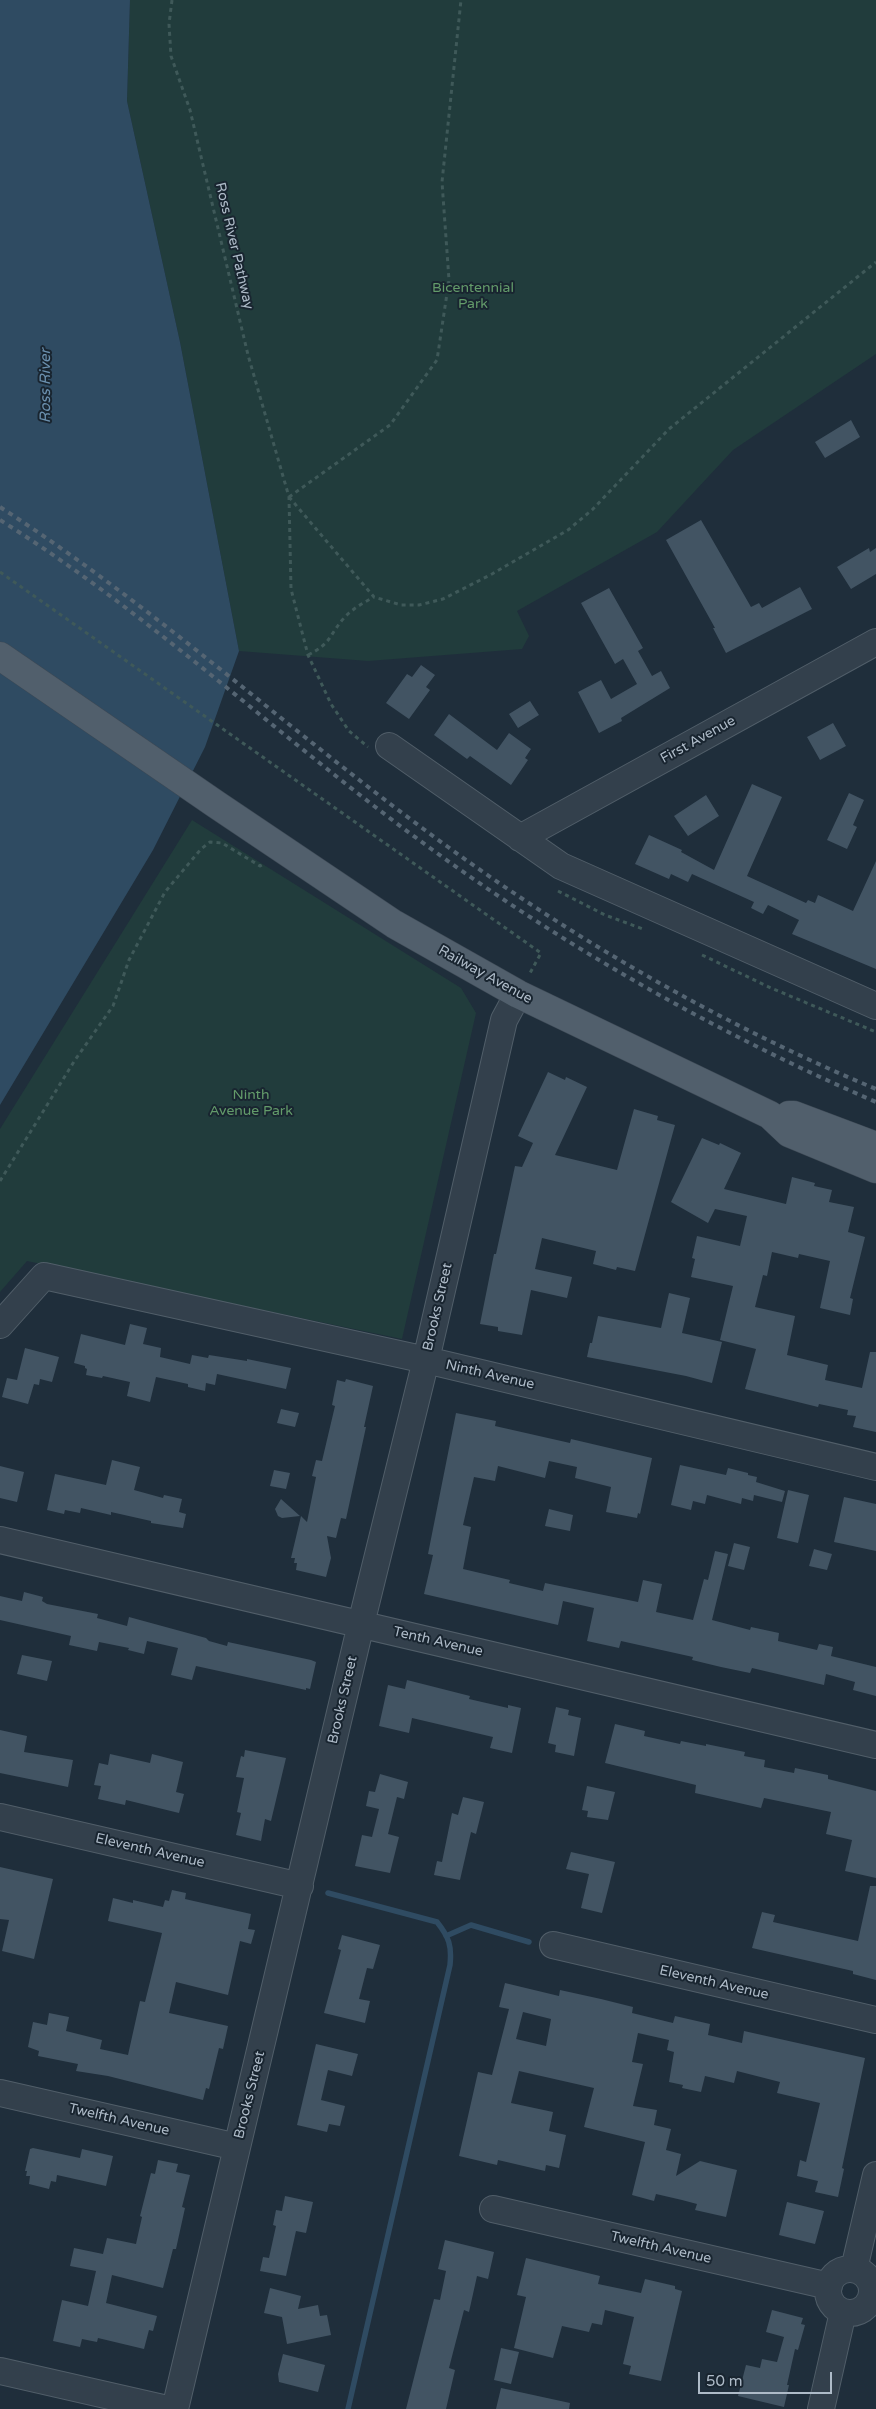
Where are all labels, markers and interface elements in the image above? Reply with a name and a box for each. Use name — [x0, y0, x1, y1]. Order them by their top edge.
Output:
street label: Ross River Pathway — [211, 181, 257, 311]
park label: Bicentennial Park — [432, 280, 514, 312]
water label: Ross River — [37, 349, 55, 423]
street label: First Avenue — [658, 713, 738, 767]
street label: Railway Avenue — [435, 942, 535, 1008]
park label: Ninth Avenue Park — [209, 1087, 293, 1120]
street label: Brooks Street — [420, 1261, 456, 1353]
street label: Ninth Avenue — [444, 1357, 536, 1393]
street label: Tenth Avenue — [392, 1624, 484, 1660]
street label: Brooks Street — [325, 1654, 361, 1746]
street label: Eleventh Avenue — [94, 1830, 206, 1872]
street label: Eleventh Avenue — [658, 1962, 770, 2004]
street label: Brooks Street — [231, 2049, 269, 2141]
street label: Twelfth Avenue — [67, 2100, 171, 2140]
street label: Twelfth Avenue — [609, 2228, 713, 2268]
scale bar — [701, 2362, 835, 2394]
text: 50 m — [706, 2372, 743, 2390]

